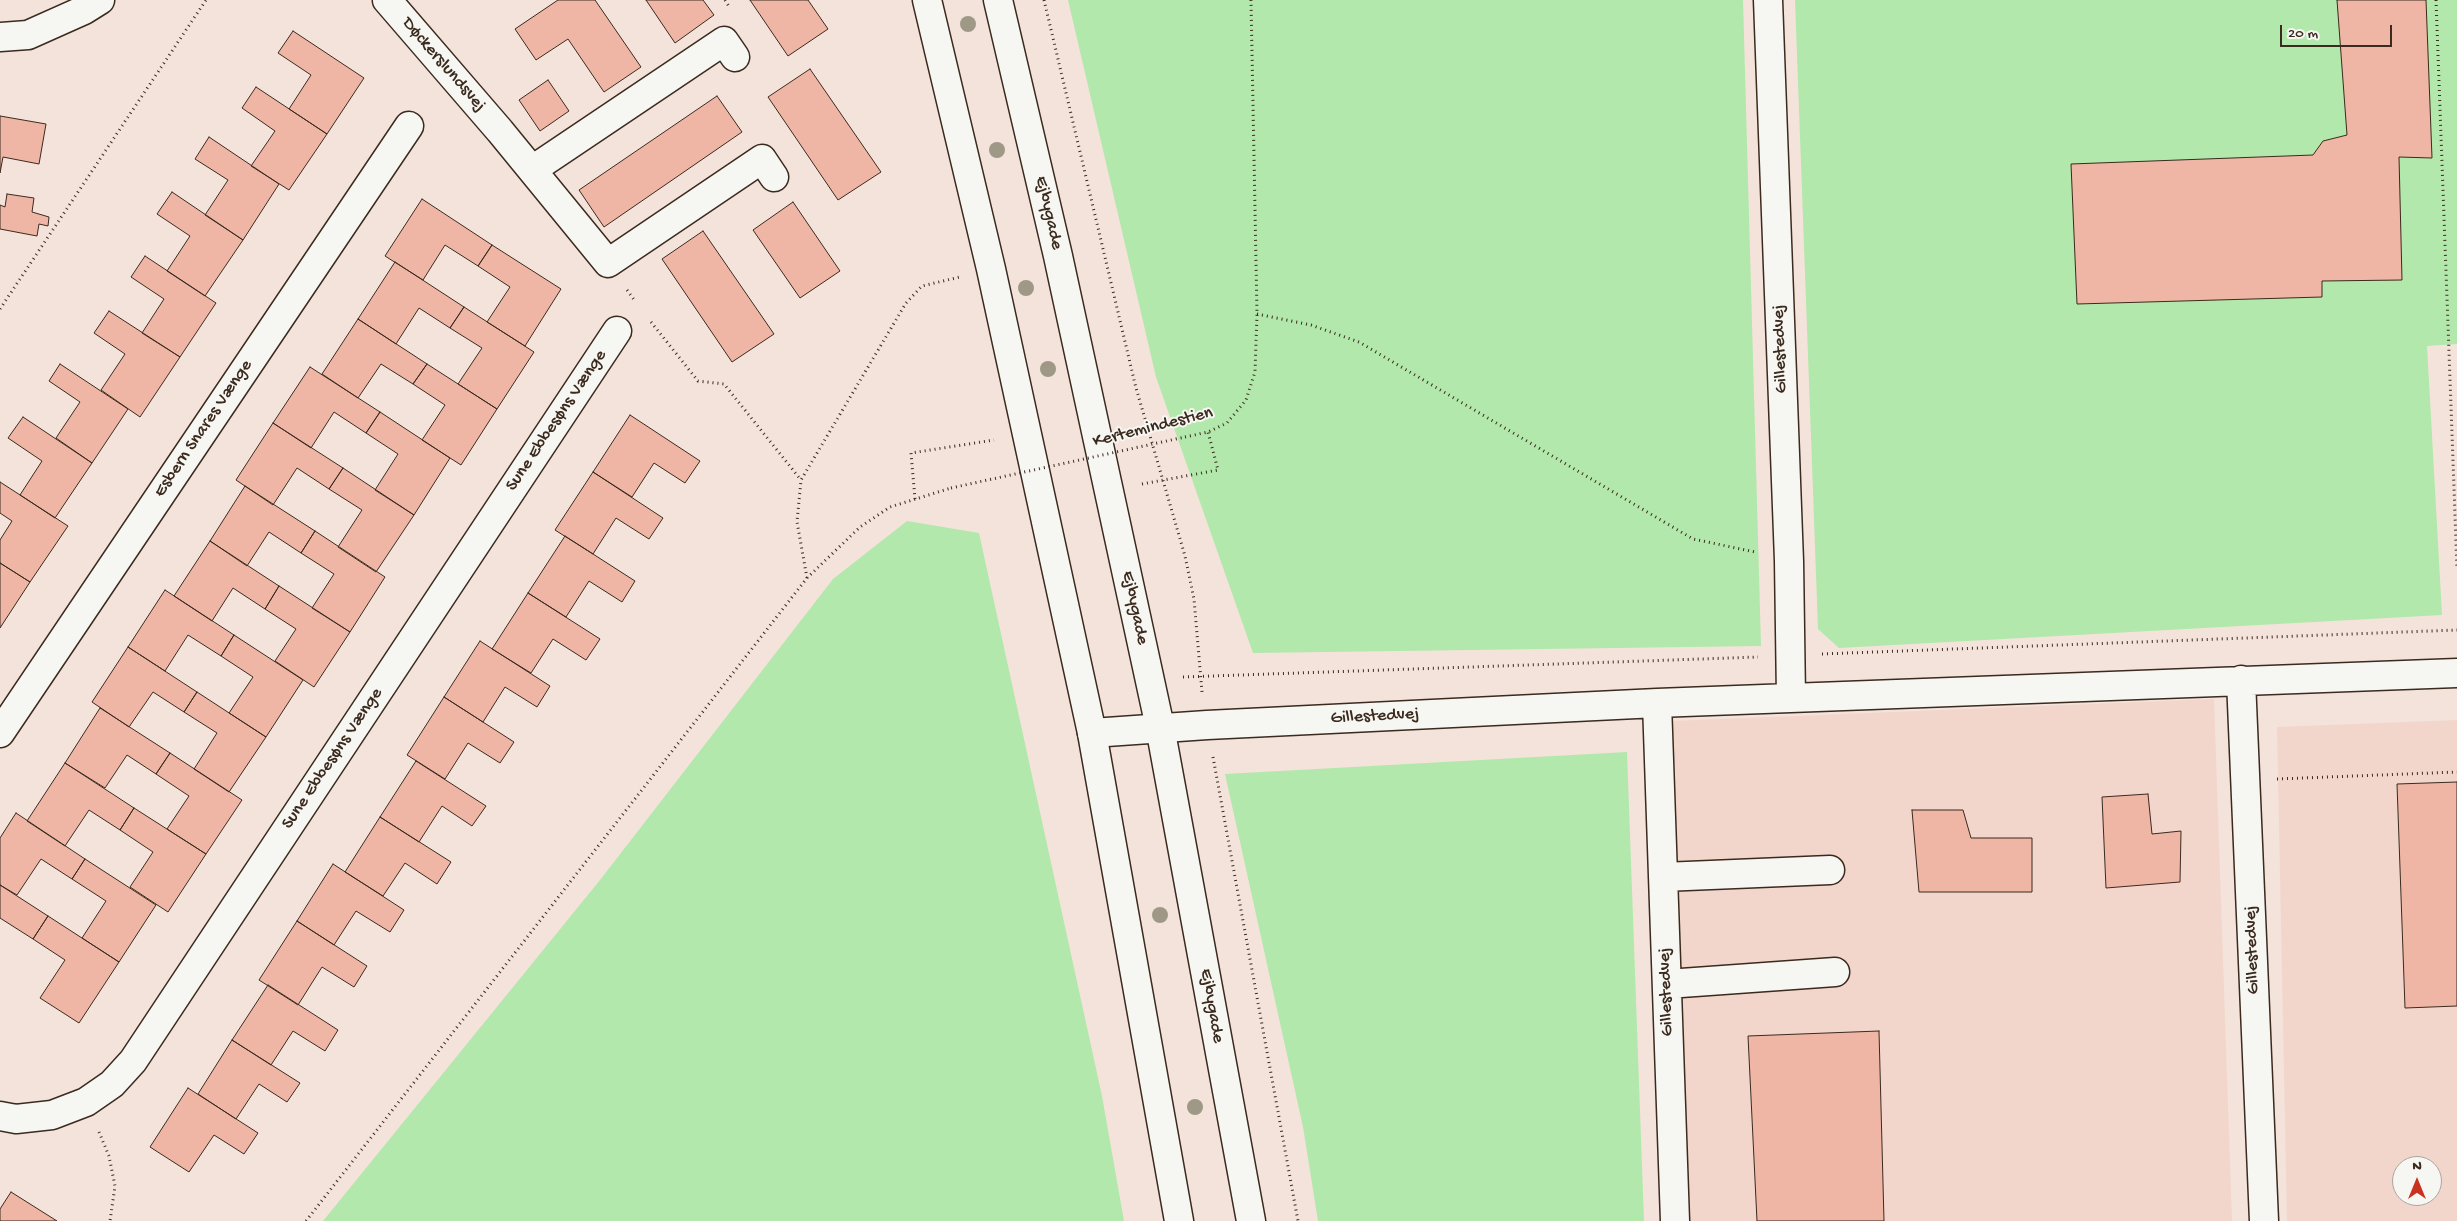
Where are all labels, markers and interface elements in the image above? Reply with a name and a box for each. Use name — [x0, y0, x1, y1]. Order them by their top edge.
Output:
street label: Døckerslundsvej — [396, 13, 490, 117]
scale bar — [2282, 15, 2394, 47]
text: 20 m — [2288, 25, 2318, 43]
street label: Ejbygade — [1029, 174, 1067, 252]
street label: Gillestedvej — [1769, 304, 1793, 394]
street label: Sune Ebbesøns Vænge — [502, 346, 612, 496]
street label: Esbern Snares Vænge — [150, 356, 258, 502]
street label: Kertemindestien — [1091, 403, 1215, 453]
street label: Ejbygade — [1116, 569, 1152, 647]
street label: Sune Ebbesøns Vænge — [278, 684, 388, 834]
street label: Gillestedvej — [1330, 704, 1420, 730]
street label: Gillestedvej — [2241, 905, 2265, 995]
street label: Gillestedvej — [1655, 947, 1679, 1037]
street label: Ejbygade — [1194, 967, 1228, 1045]
north arrow — [2392, 1156, 2442, 1206]
text: N — [2412, 1158, 2422, 1175]

